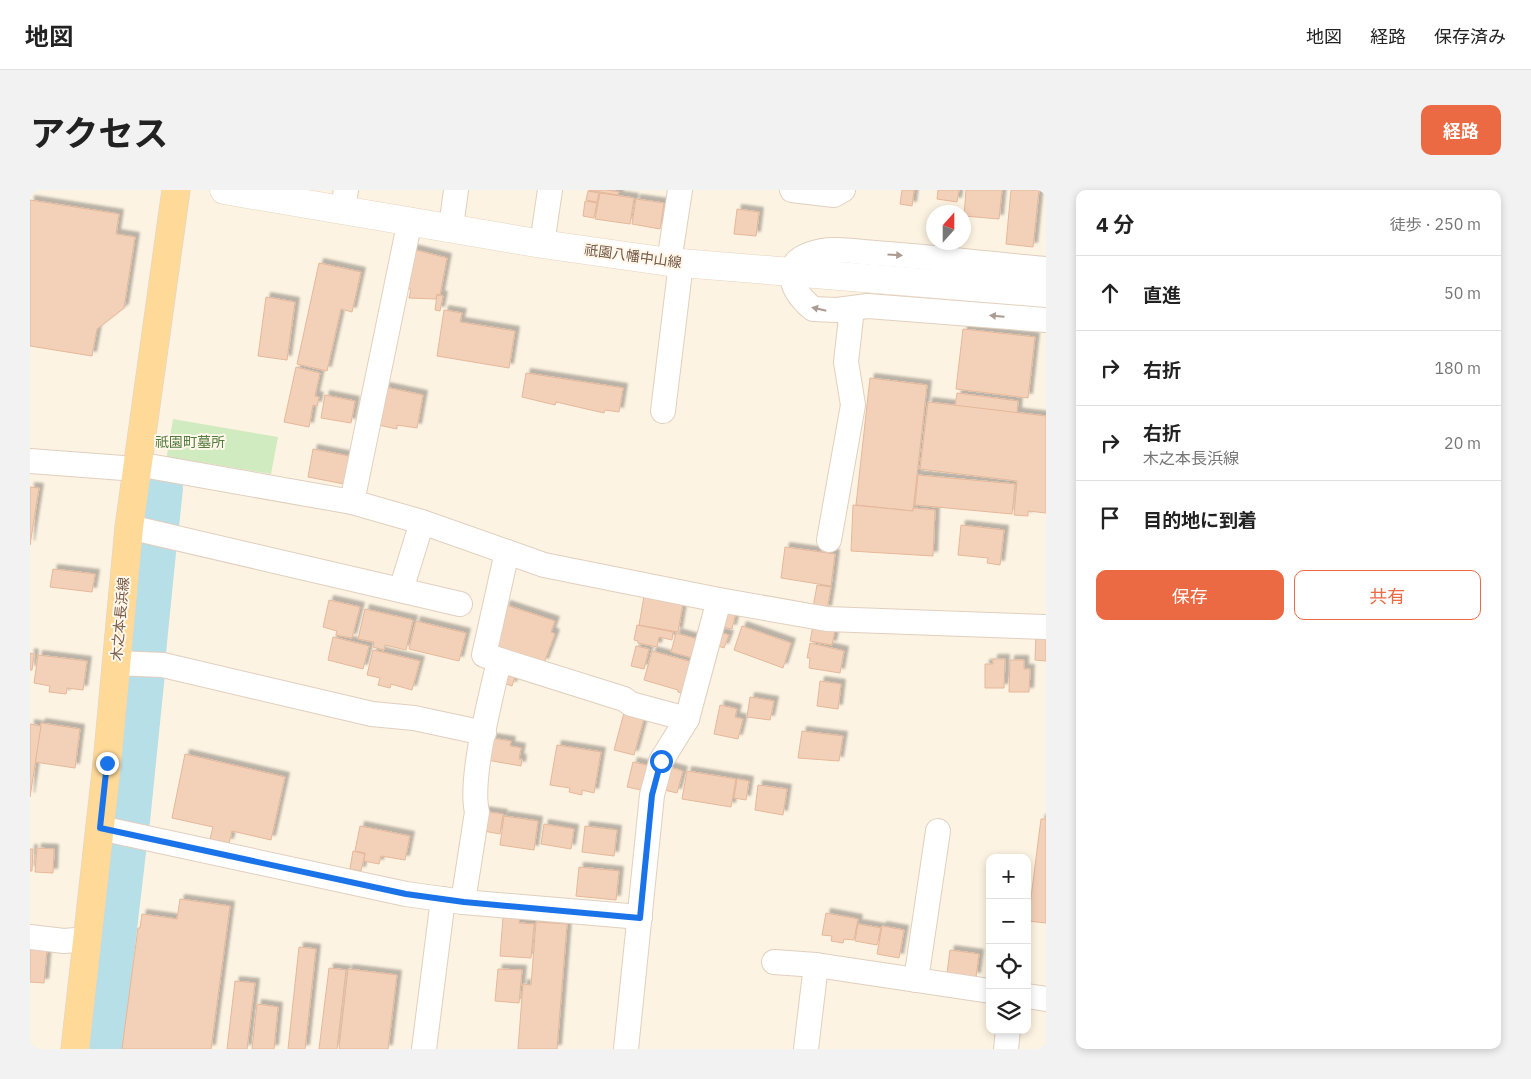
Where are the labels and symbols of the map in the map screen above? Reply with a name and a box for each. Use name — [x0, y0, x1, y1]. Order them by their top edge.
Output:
north arrow — [926, 205, 971, 250]
street label: 祇園八幡中山線 — [583, 240, 683, 272]
one-way arrow — [887, 251, 903, 259]
one-way arrow — [811, 305, 826, 313]
one-way arrow — [989, 312, 1005, 320]
park label: 祇園町墓所 — [155, 433, 225, 451]
street label: 木之本長浜線 — [107, 576, 133, 662]
route start — [650, 750, 673, 773]
route end — [96, 752, 119, 775]

